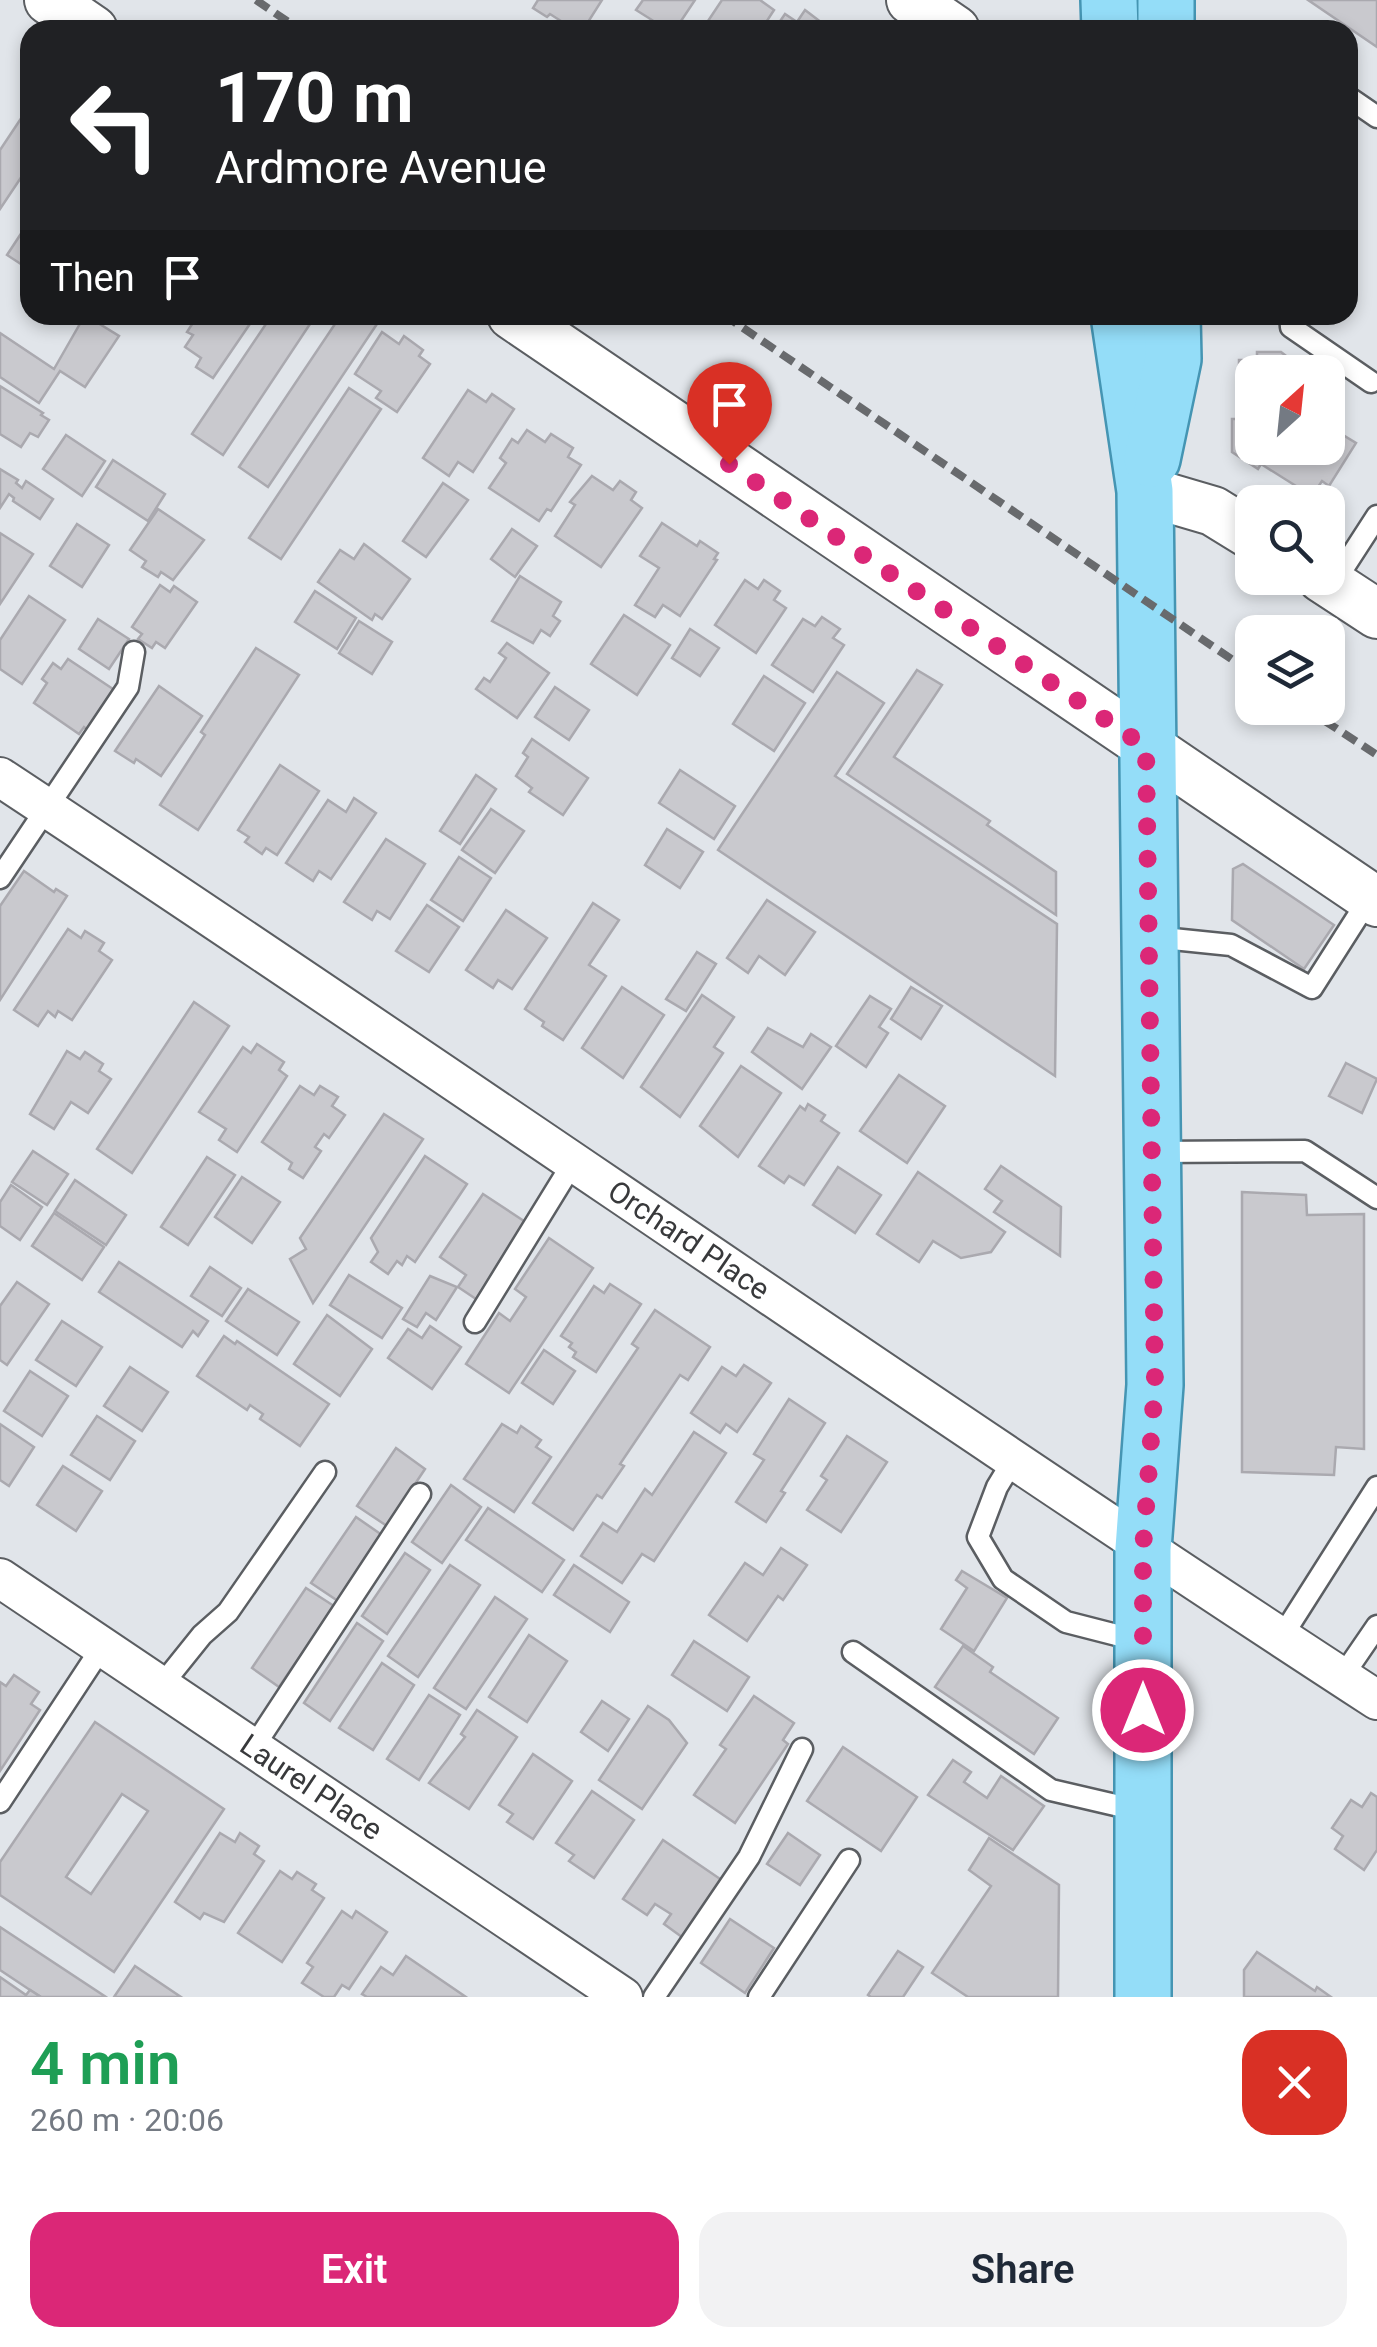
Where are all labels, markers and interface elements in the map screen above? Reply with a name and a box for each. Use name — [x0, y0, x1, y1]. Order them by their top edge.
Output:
text: 170 m — [215, 57, 414, 139]
icon: left — [50, 60, 180, 190]
text: Ardmore Avenue — [215, 141, 547, 194]
icon: arrive — [155, 250, 210, 305]
text: Then — [50, 256, 135, 300]
north arrow — [1235, 355, 1345, 465]
map controls — [1235, 355, 1345, 725]
pin — [687, 362, 772, 465]
icon: arrive — [702, 377, 757, 432]
button: search — [1235, 485, 1345, 595]
button: layers — [1235, 615, 1345, 725]
street label: Orchard Place — [602, 1173, 776, 1307]
position arrow — [1091, 1658, 1195, 1762]
street label: Laurel Place — [234, 1727, 389, 1847]
text: 4 min — [30, 2028, 180, 2099]
button: close — [1242, 2030, 1347, 2135]
text: 260 m · 20:06 — [30, 2101, 224, 2139]
button: Exit — [30, 2212, 679, 2327]
button: Share — [699, 2212, 1347, 2327]

